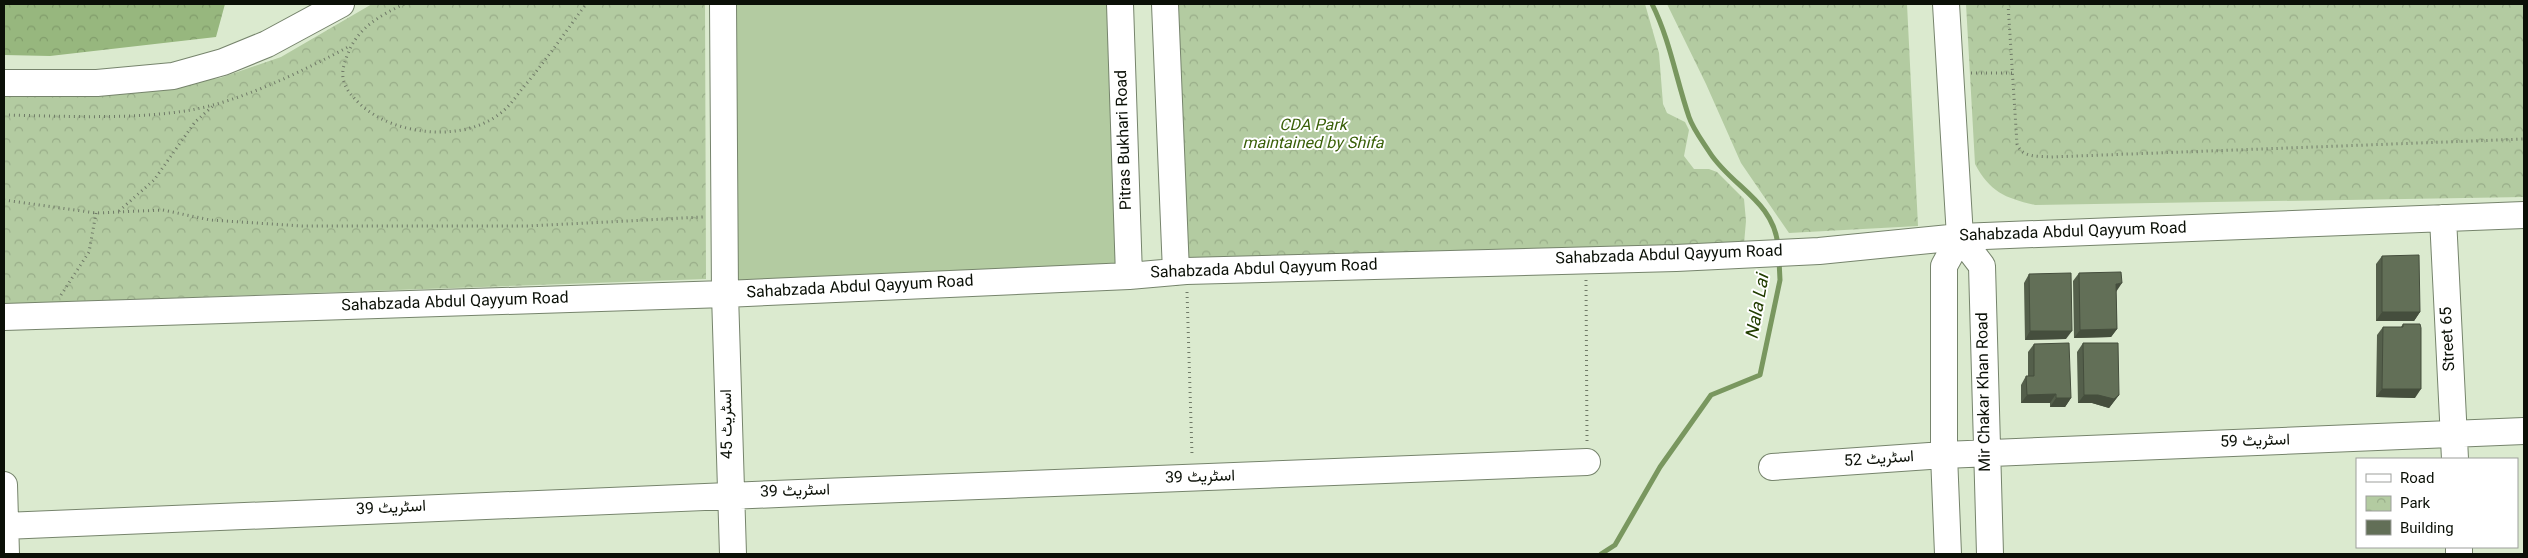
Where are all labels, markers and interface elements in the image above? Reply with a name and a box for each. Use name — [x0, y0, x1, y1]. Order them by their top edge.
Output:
street label: Pitras Bukhari Road — [1110, 69, 1140, 211]
park label: CDA Park maintained by Shifa — [1242, 114, 1385, 157]
street label: Sahabzada Abdul Qayyum Road — [1959, 217, 2187, 249]
street label: Sahabzada Abdul Qayyum Road — [1555, 240, 1783, 272]
street label: Sahabzada Abdul Qayyum Road — [1150, 254, 1378, 286]
street label: Sahabzada Abdul Qayyum Road — [746, 270, 974, 306]
water label: Nala Lai — [1740, 270, 1779, 342]
street label: Sahabzada Abdul Qayyum Road — [341, 287, 569, 319]
street label: Street 65 — [2435, 306, 2463, 372]
street label: Mir Chakar Khan Road — [1971, 312, 1999, 472]
street label: اسٹریٹ 45 — [715, 389, 741, 459]
street label: اسٹریٹ 59 — [2220, 428, 2290, 456]
street label: اسٹریٹ 52 — [1843, 445, 1915, 475]
legend — [2356, 458, 2518, 548]
street label: اسٹریٹ 39 — [1165, 464, 1235, 492]
text: Road — [2400, 468, 2434, 491]
street label: اسٹریٹ 39 — [760, 478, 830, 506]
text: Park — [2400, 493, 2431, 516]
street label: اسٹریٹ 39 — [355, 495, 427, 523]
text: Building — [2400, 518, 2454, 541]

